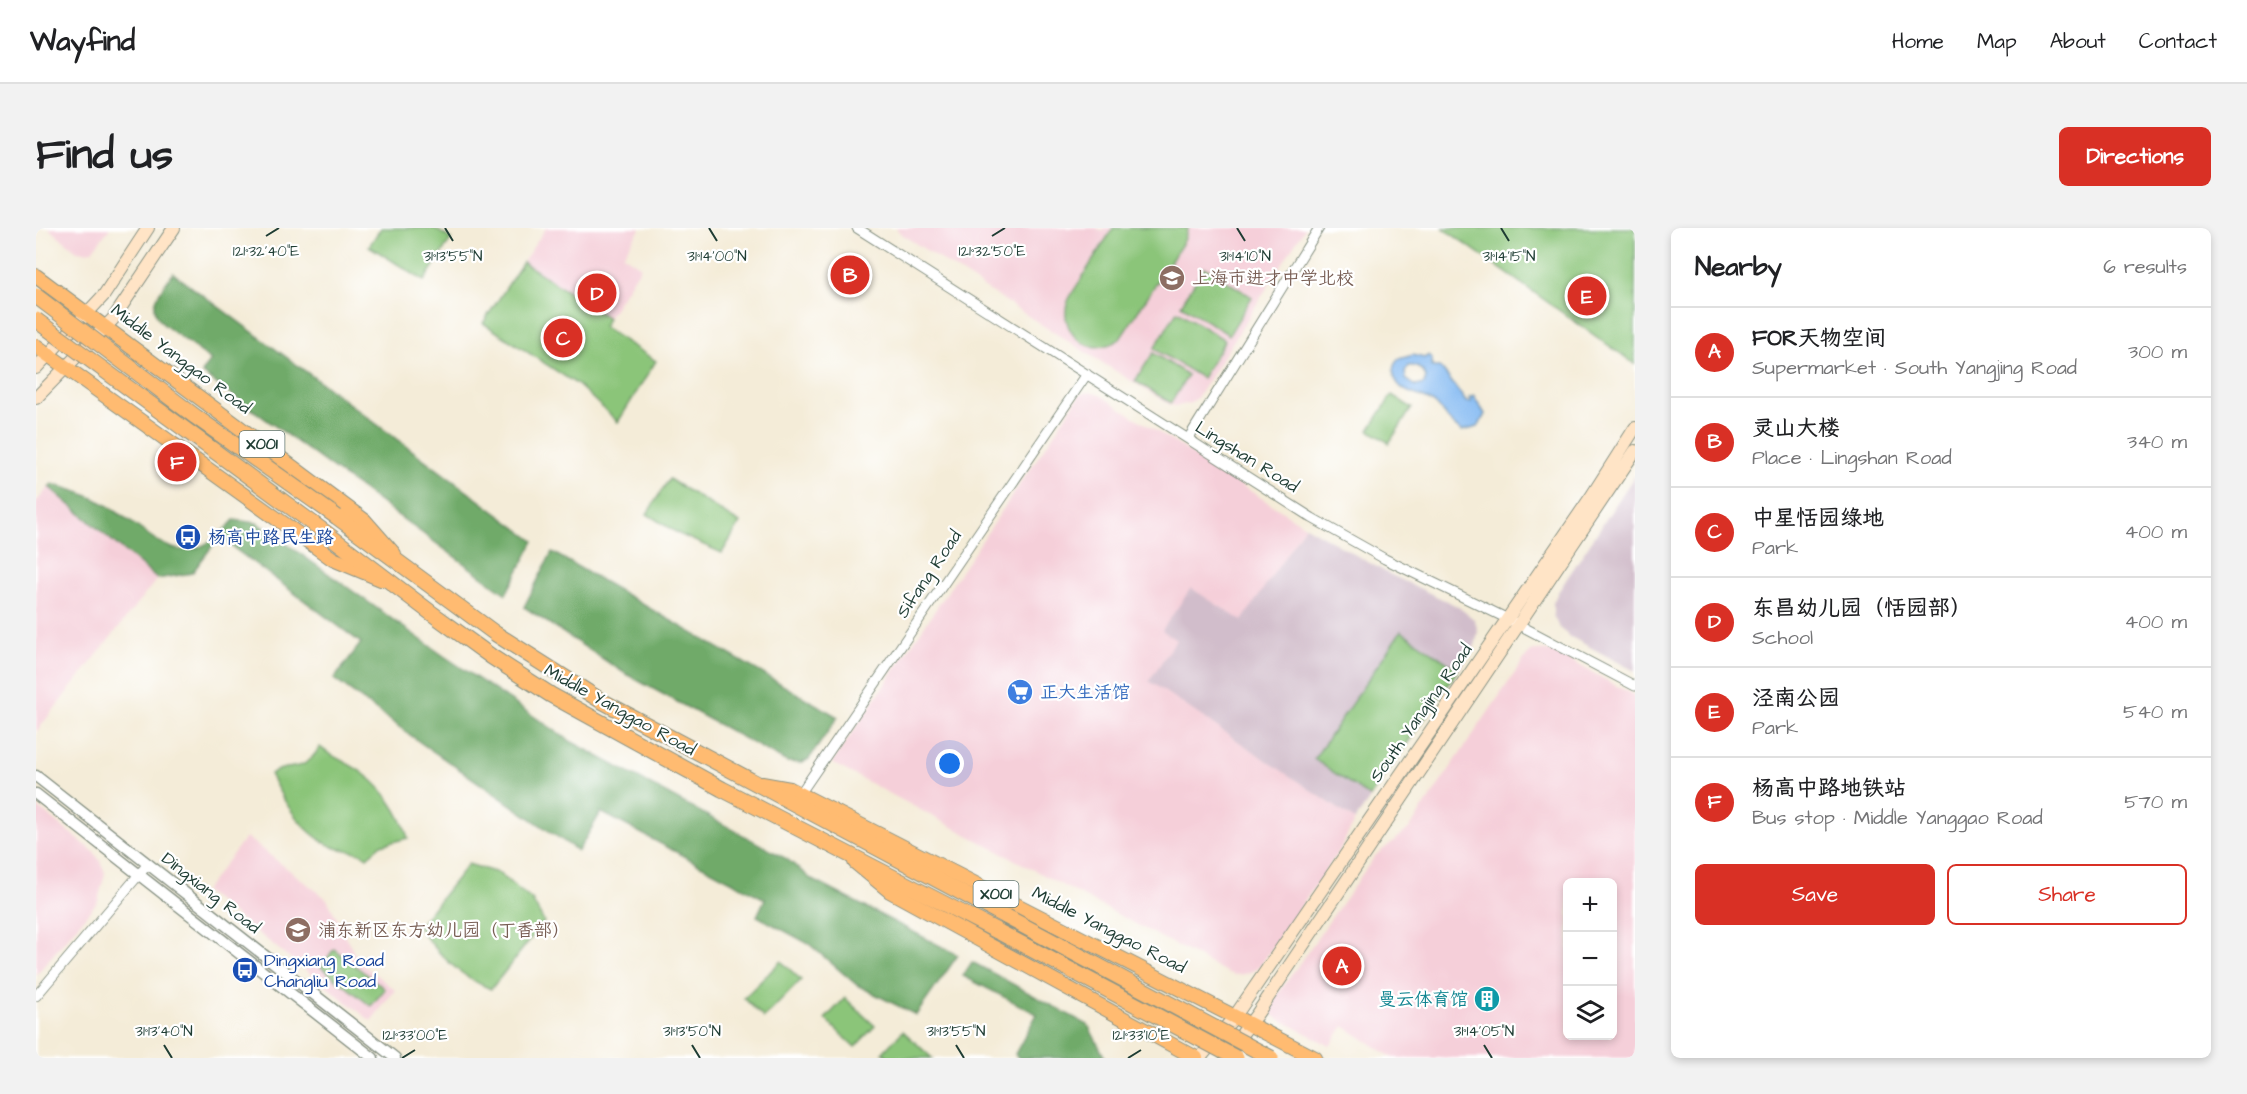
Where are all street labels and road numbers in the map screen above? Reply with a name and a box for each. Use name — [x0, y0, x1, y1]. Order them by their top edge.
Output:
street label: Middle Yanggao Road — [105, 298, 256, 421]
street label: Lingshan Road — [1190, 415, 1304, 500]
road number: X001 — [240, 431, 284, 457]
street label: Sifang Road — [890, 525, 968, 623]
street label: South Yangjing Road — [1364, 639, 1479, 788]
street label: Middle Yanggao Road — [539, 658, 700, 763]
street label: Dingxiang Road — [155, 846, 266, 941]
street label: Middle Yanggao Road — [1027, 880, 1190, 981]
road number: X001 — [974, 881, 1018, 907]

